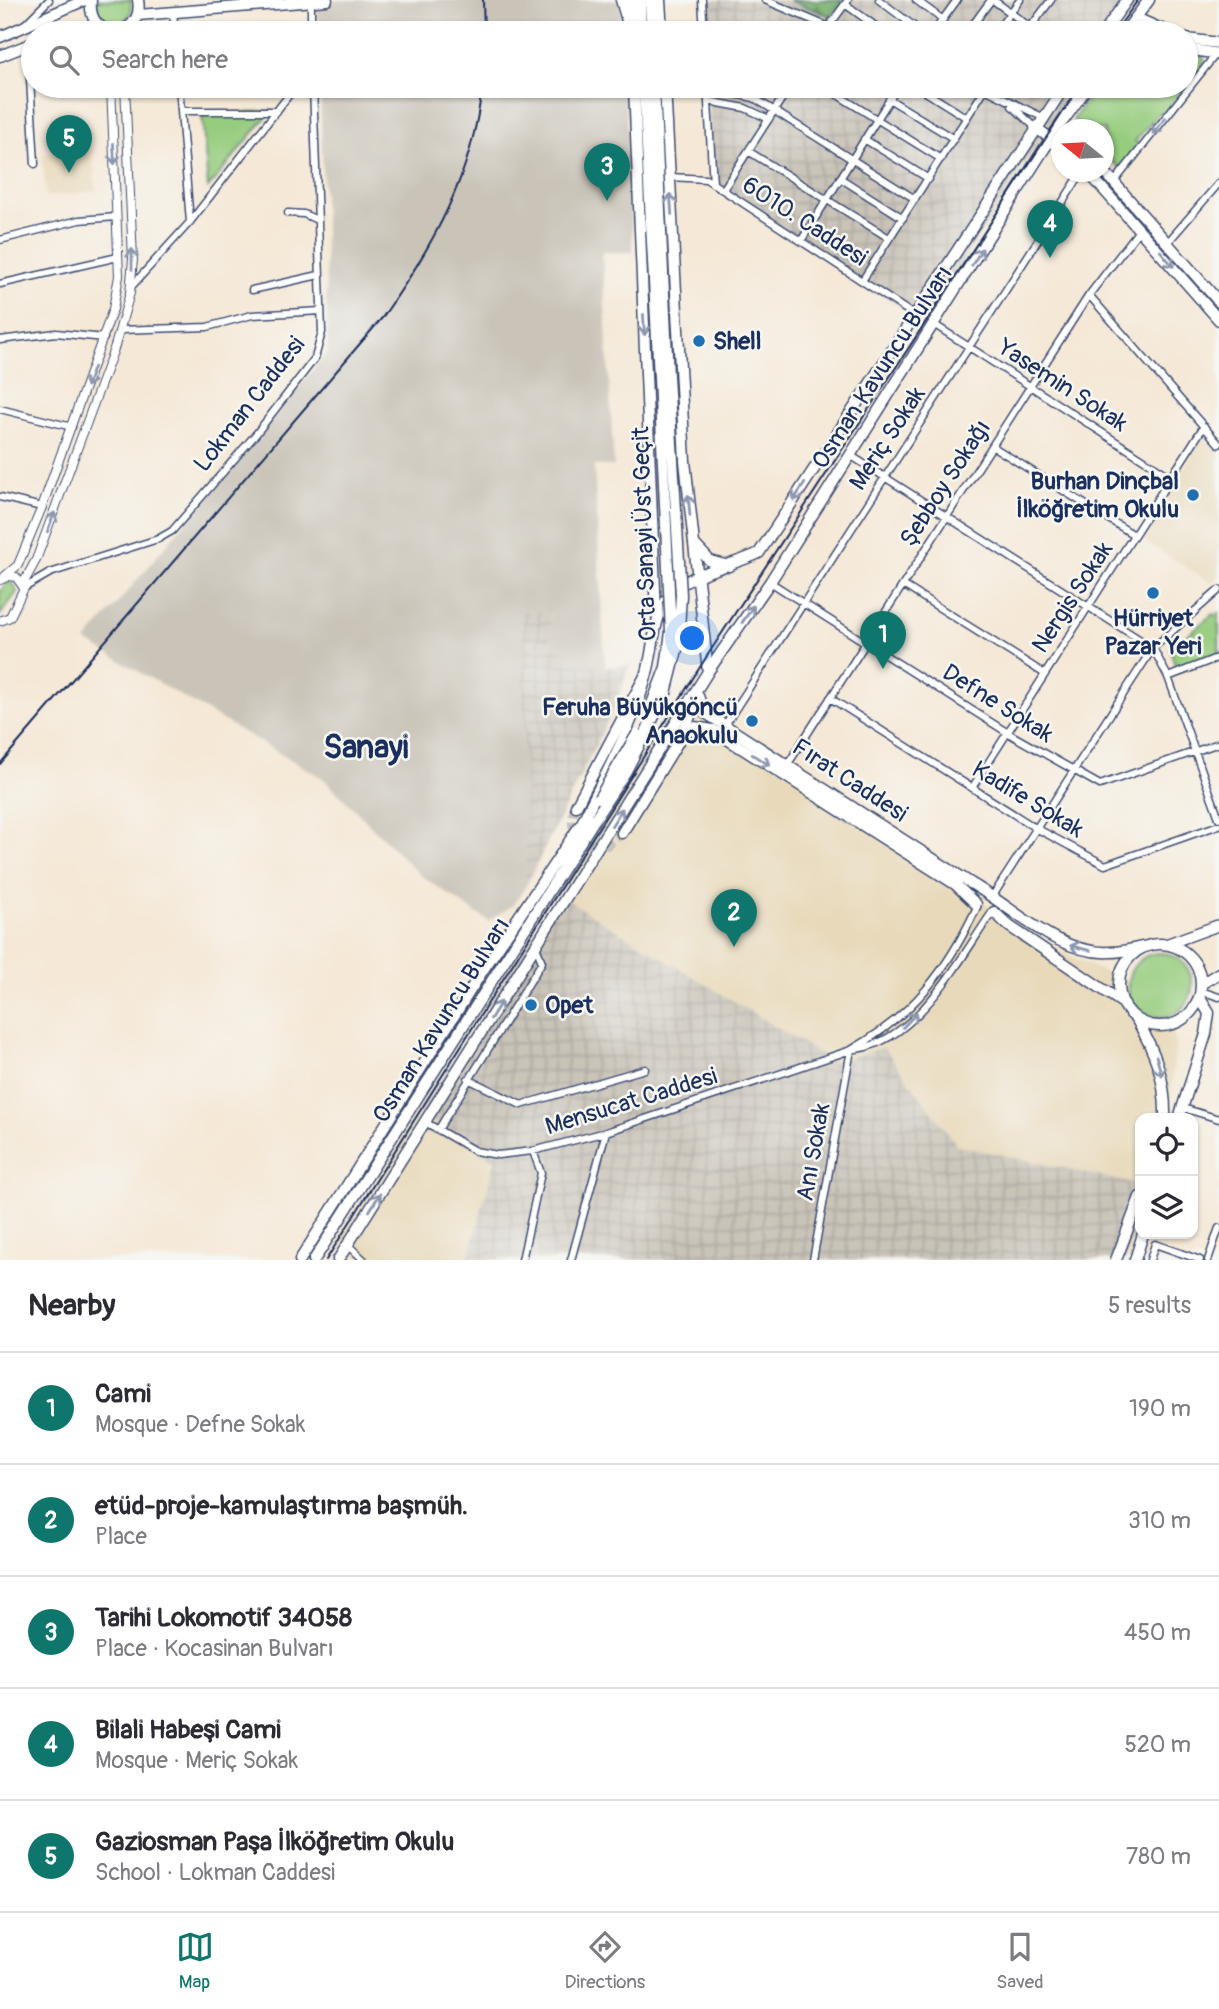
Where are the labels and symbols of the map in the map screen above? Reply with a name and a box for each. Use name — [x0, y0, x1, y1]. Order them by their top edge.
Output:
pin: 5 — [46, 115, 92, 173]
one-way arrow — [1151, 117, 1166, 135]
north arrow — [1051, 119, 1114, 182]
one-way arrow — [107, 142, 120, 165]
pin: 3 — [584, 143, 630, 201]
street label: 6010. Caddesi — [737, 170, 873, 273]
one-way arrow — [665, 193, 678, 216]
pin: 4 — [1027, 200, 1073, 258]
one-way arrow — [125, 248, 139, 271]
one-way arrow — [970, 248, 984, 268]
one-way arrow — [1159, 249, 1175, 267]
street label: Osman Kavuncu Bulvarı — [806, 260, 959, 474]
one-way arrow — [637, 314, 650, 337]
place label: Shell — [713, 327, 762, 356]
street label: Lokman Caddesi — [188, 331, 311, 478]
street label: Yasemin Sokak — [992, 332, 1133, 438]
marker: Shell — [691, 333, 707, 349]
one-way arrow — [83, 365, 95, 387]
street label: Meriç Sokak — [843, 381, 932, 496]
street label: Şebboy Sokağı — [894, 415, 997, 552]
street label: Orta Sanayi Üst Geçit — [626, 426, 663, 642]
place label: Burhan Dinçbal İlköğretim Okulu — [1016, 467, 1179, 524]
one-way arrow — [791, 482, 805, 502]
marker: Burhan Dinçbal İlköğretim Okulu — [1185, 487, 1201, 503]
one-way arrow — [682, 494, 695, 517]
one-way arrow — [45, 512, 58, 533]
street label: Nergis Sokak — [1026, 536, 1119, 658]
marker: Hürriyet Pazar Yeri — [1145, 585, 1161, 601]
place label: Hürriyet Pazar Yeri — [1105, 604, 1201, 661]
one-way arrow — [741, 605, 755, 624]
pin: 1 — [860, 611, 906, 669]
your location — [675, 621, 709, 655]
street label: Defne Sokak — [937, 658, 1059, 749]
place label: Feruha Büyükgöncü Anaokulu — [542, 693, 738, 750]
marker: Feruha Büyükgöncü Anaokulu — [744, 713, 760, 729]
district label: Sanayi — [324, 728, 409, 768]
street label: Fırat Caddesi — [787, 732, 913, 828]
one-way arrow — [750, 754, 770, 768]
street label: Kadife Sokak — [967, 755, 1089, 844]
one-way arrow — [611, 808, 625, 828]
pin: 2 — [711, 889, 757, 947]
street label: Osman Kavuncu Bulvarı — [366, 912, 516, 1128]
one-way arrow — [1070, 941, 1092, 954]
place label: Opet — [545, 991, 594, 1020]
marker: Opet — [523, 997, 539, 1013]
one-way arrow — [490, 1001, 504, 1021]
one-way arrow — [901, 1012, 918, 1029]
one-way arrow — [1154, 1054, 1167, 1076]
street label: Mensucat Caddesi — [542, 1062, 721, 1141]
street label: Anı Sokak — [791, 1101, 836, 1203]
one-way arrow — [368, 1193, 382, 1213]

